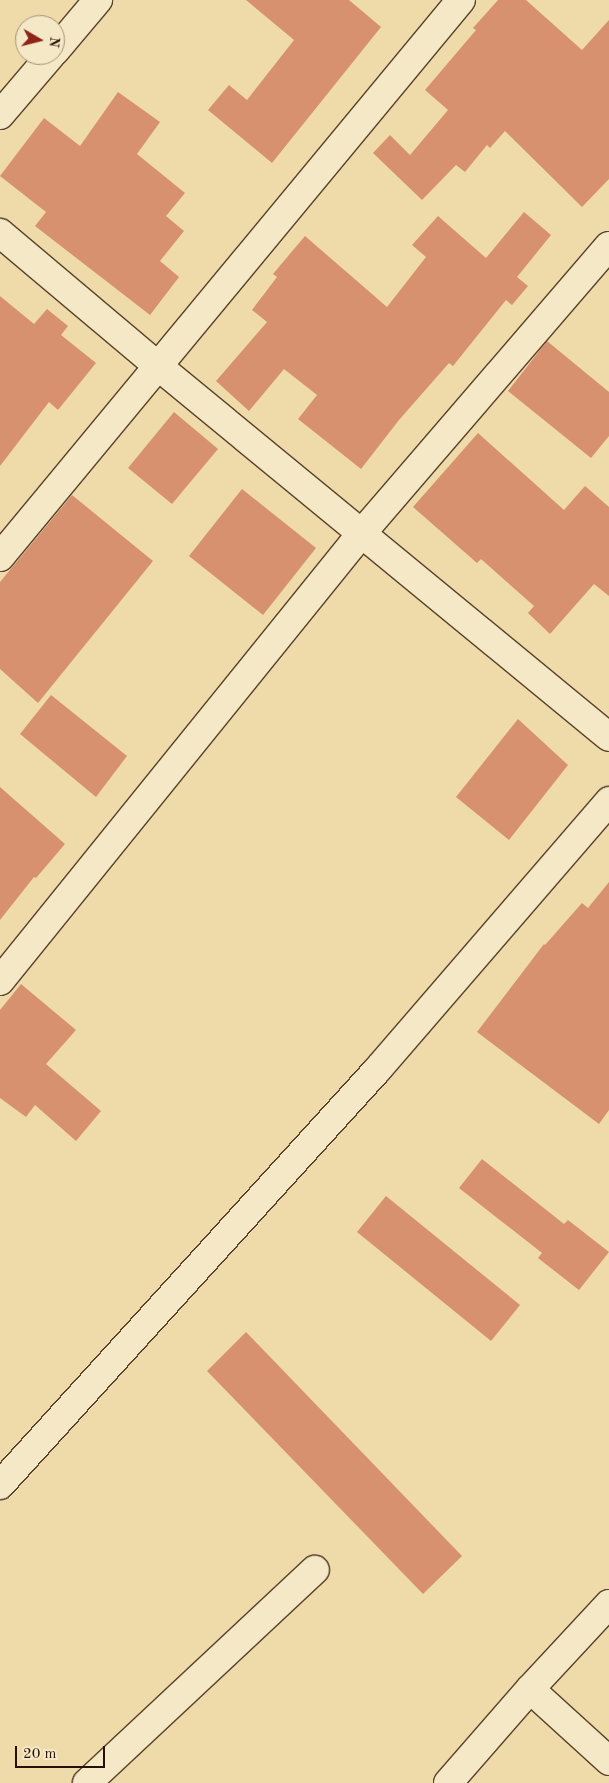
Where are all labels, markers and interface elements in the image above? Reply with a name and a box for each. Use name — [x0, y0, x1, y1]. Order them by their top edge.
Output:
north arrow — [15, 15, 65, 65]
text: N — [46, 36, 62, 48]
scale bar — [18, 1736, 108, 1768]
text: 20 m — [23, 1747, 57, 1762]

